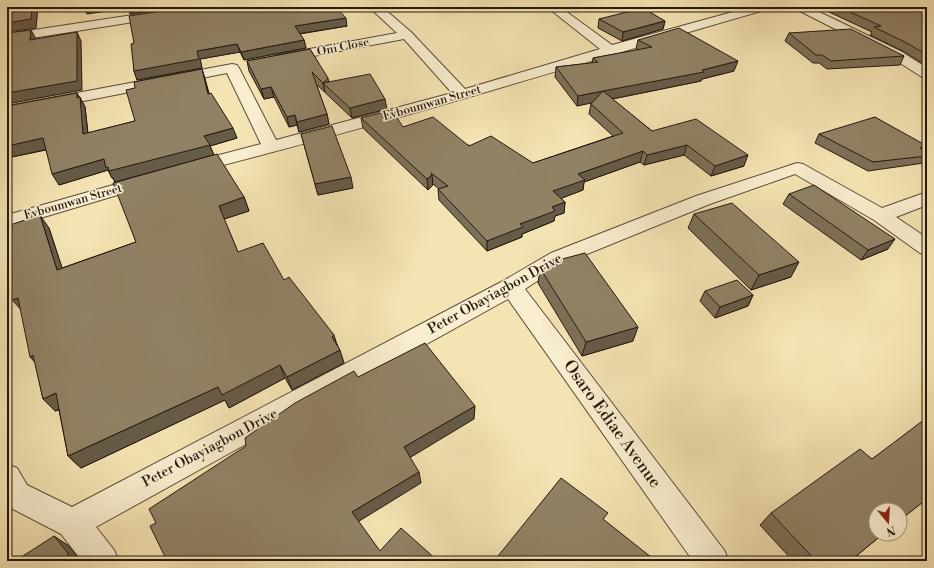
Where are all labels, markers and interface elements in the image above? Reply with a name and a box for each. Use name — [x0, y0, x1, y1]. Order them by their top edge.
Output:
street label: Oni Close — [316, 35, 370, 59]
street label: Evboumwan Street — [381, 82, 484, 124]
street label: Evboumwan Street — [22, 181, 125, 223]
street label: Peter Obayiagbon Drive — [425, 250, 565, 338]
street label: Osaro Ediae Avenue — [558, 356, 666, 492]
street label: Peter Obayiagbon Drive — [139, 405, 281, 491]
north arrow — [868, 502, 908, 542]
text: N — [884, 523, 897, 539]

